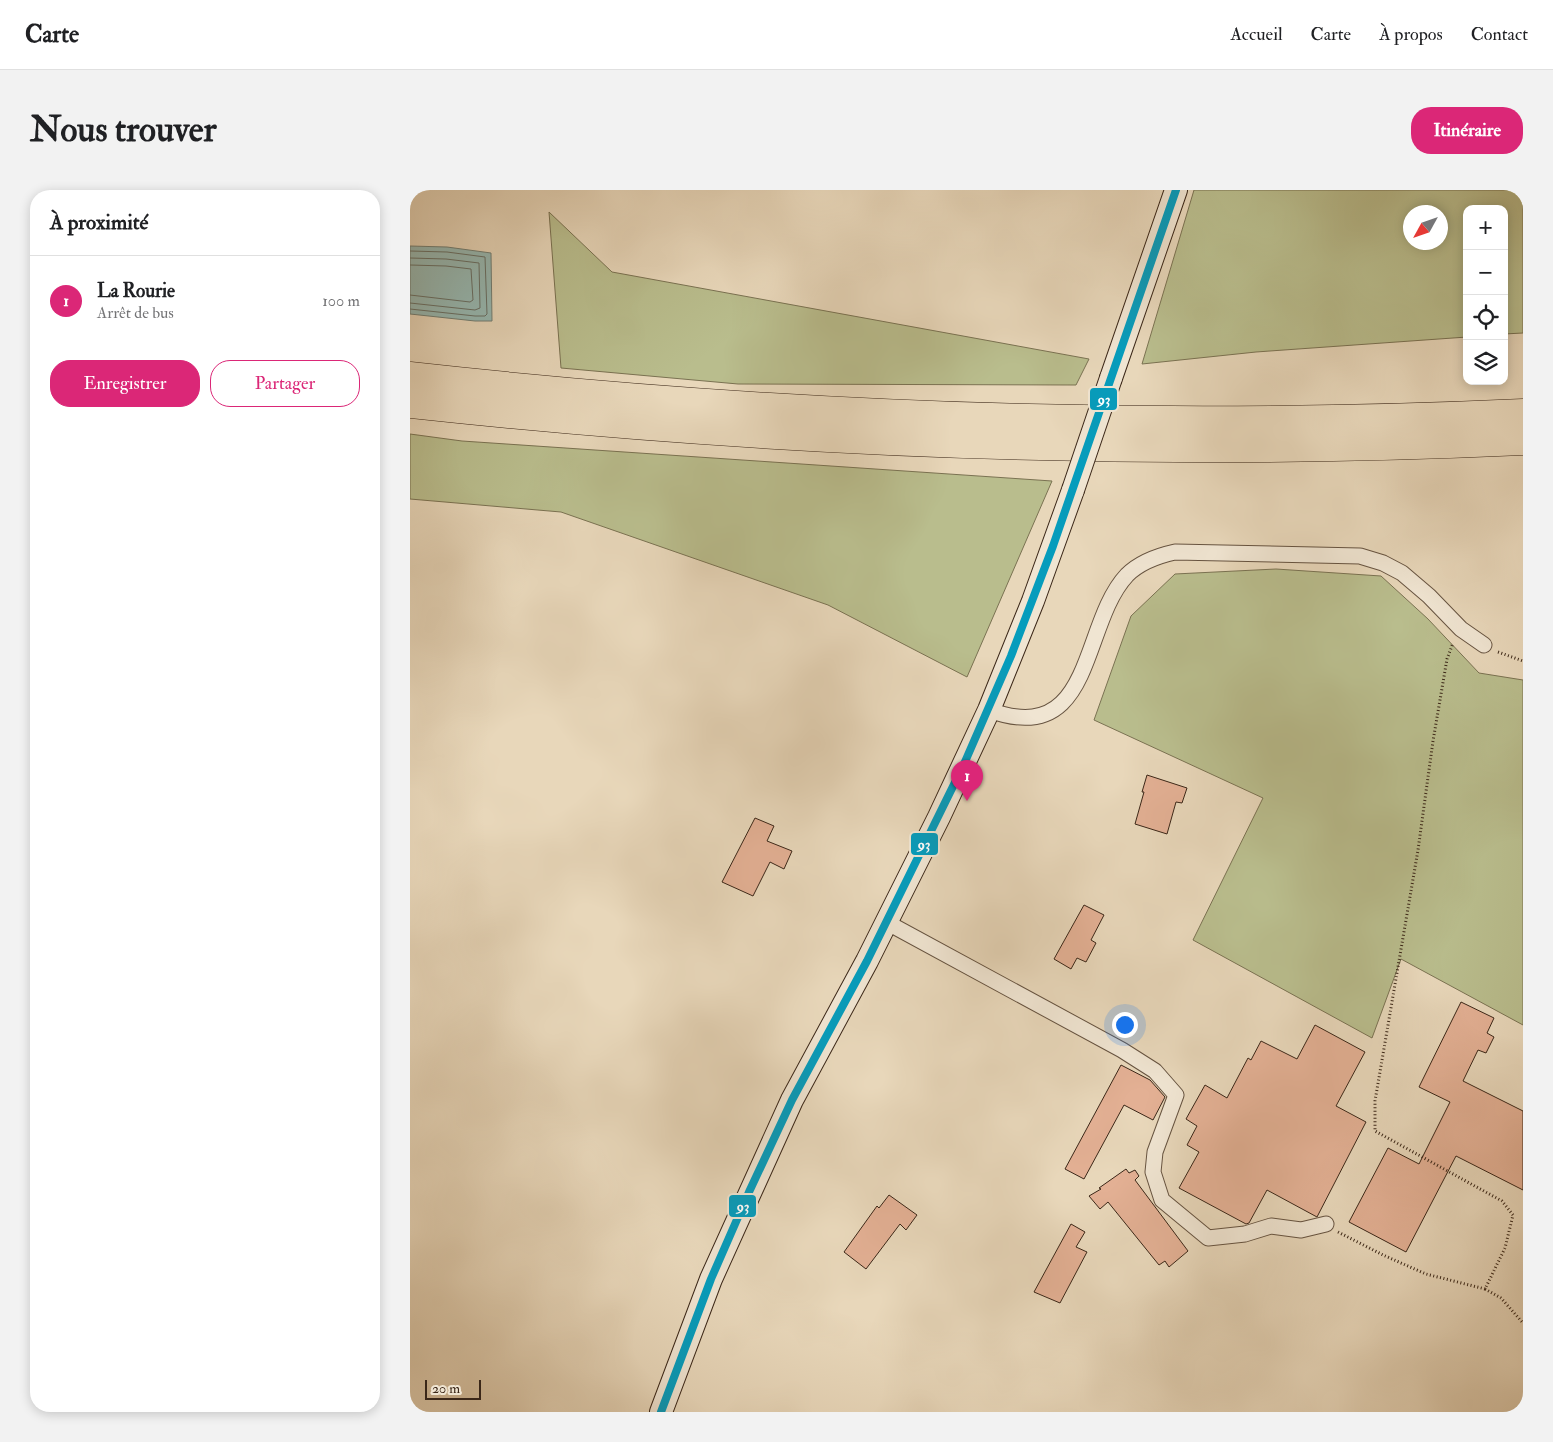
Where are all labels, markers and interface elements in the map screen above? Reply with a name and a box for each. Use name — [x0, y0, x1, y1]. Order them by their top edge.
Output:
text: Carte — [25, 19, 79, 50]
text: Accueil — [1230, 23, 1283, 46]
text: Carte — [1311, 23, 1351, 46]
text: À propos — [1379, 23, 1443, 46]
text: Contact — [1471, 23, 1528, 46]
button: Itinéraire — [1411, 107, 1523, 154]
text: Nous trouver — [30, 108, 217, 152]
north arrow — [1403, 205, 1448, 250]
map controls — [1463, 205, 1508, 385]
button: + — [1463, 205, 1508, 250]
text: À proximité — [50, 209, 148, 236]
button: − — [1463, 250, 1508, 295]
text: La Rourie — [97, 279, 175, 303]
text: 1 — [63, 291, 69, 311]
text: 100 m — [322, 291, 360, 311]
button: locate — [1463, 295, 1508, 340]
text: Arrêt de bus — [97, 303, 174, 323]
button: layers — [1463, 340, 1508, 385]
button: Enregistrer — [50, 360, 200, 407]
button: Partager — [210, 360, 360, 407]
line badge: 93 — [1089, 387, 1118, 411]
text: 93 — [1096, 391, 1110, 408]
pin: 1 — [951, 760, 983, 801]
line badge: 93 — [910, 832, 939, 856]
text: 93 — [916, 836, 930, 853]
your location — [1112, 1012, 1138, 1038]
line badge: 93 — [728, 1194, 757, 1218]
text: 93 — [735, 1198, 749, 1215]
scale bar — [425, 1377, 481, 1400]
text: 20 m — [432, 1380, 460, 1397]

